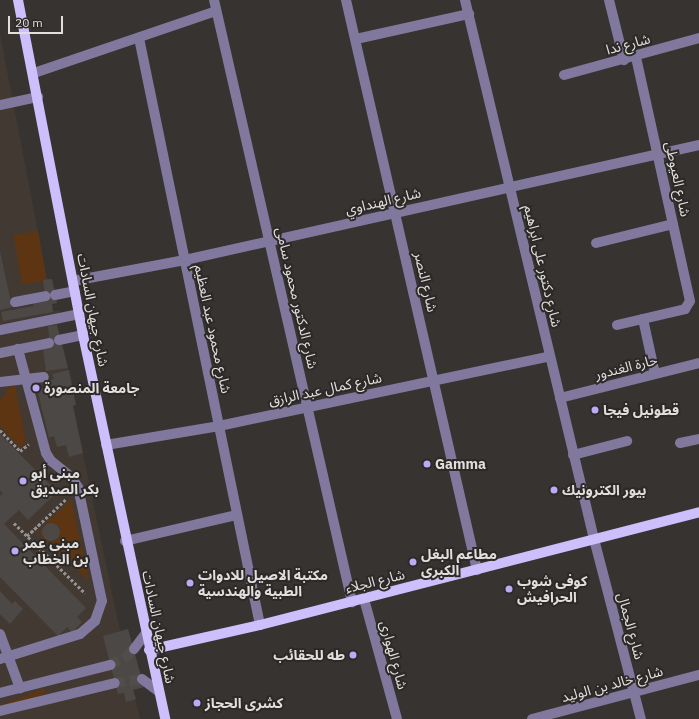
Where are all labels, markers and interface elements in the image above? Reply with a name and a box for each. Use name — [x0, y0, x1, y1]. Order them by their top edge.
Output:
scale bar — [10, 8, 65, 34]
text: 20 m — [15, 15, 43, 30]
street label: شارع ندا — [604, 30, 652, 58]
street label: شارع العيوطى — [662, 140, 694, 218]
street label: شارع الهنداوي — [344, 184, 422, 218]
street label: شارع دكتور على ابراهيم — [521, 203, 565, 329]
street label: شارع الدكتور محمود سامى — [273, 226, 321, 370]
street label: شارع النصر — [411, 250, 441, 314]
street label: شارع جيهان السادات — [74, 252, 112, 368]
street label: شارع محمود عبد العظيم — [191, 263, 235, 395]
street label: حارة الغندور — [593, 351, 659, 383]
street label: شارع كمال عبد الرازق — [267, 369, 383, 409]
place label: جامعة المنصورة — [44, 380, 139, 396]
marker: جامعة المنصورة — [31, 383, 41, 393]
place label: قطونيل فيجا — [603, 402, 679, 418]
marker: قطونيل فيجا — [590, 405, 600, 415]
place label: Gamma — [435, 456, 486, 472]
marker: Gamma — [422, 459, 432, 469]
place label: مبنى أبو بكر الصديق — [31, 465, 99, 498]
marker: مبنى أبو بكر الصديق — [18, 476, 28, 486]
place label: بيور الكترونيك — [562, 482, 646, 498]
marker: بيور الكترونيك — [549, 485, 559, 495]
place label: مبنى عمر بن الخطاب — [23, 535, 89, 568]
marker: مبنى عمر بن الخطاب — [10, 546, 20, 556]
place label: مطاعم البغل الكبرى — [421, 546, 497, 578]
marker: مطاعم البغل الكبرى — [408, 557, 418, 567]
street label: شارع الجلاء — [344, 566, 406, 596]
place label: مكتبة الاصيل للادوات الطبية والهندسية — [198, 567, 328, 600]
street label: شارع جيهان السادات — [139, 569, 179, 685]
place label: كوفى شوب الحرافيش — [517, 573, 587, 606]
marker: مكتبة الاصيل للادوات الطبية والهندسية — [185, 578, 195, 588]
marker: كوفى شوب الحرافيش — [504, 584, 514, 594]
street label: شارع الجمال — [614, 591, 648, 661]
street label: شارع الهوارى — [377, 619, 411, 691]
place label: طه للحقائب — [273, 647, 345, 663]
marker: طه للحقائب — [348, 650, 358, 660]
street label: شارع خالد بن الوليد — [559, 662, 665, 706]
place label: كشرى الحجاز — [205, 695, 283, 711]
marker: كشرى الحجاز — [192, 698, 202, 708]

